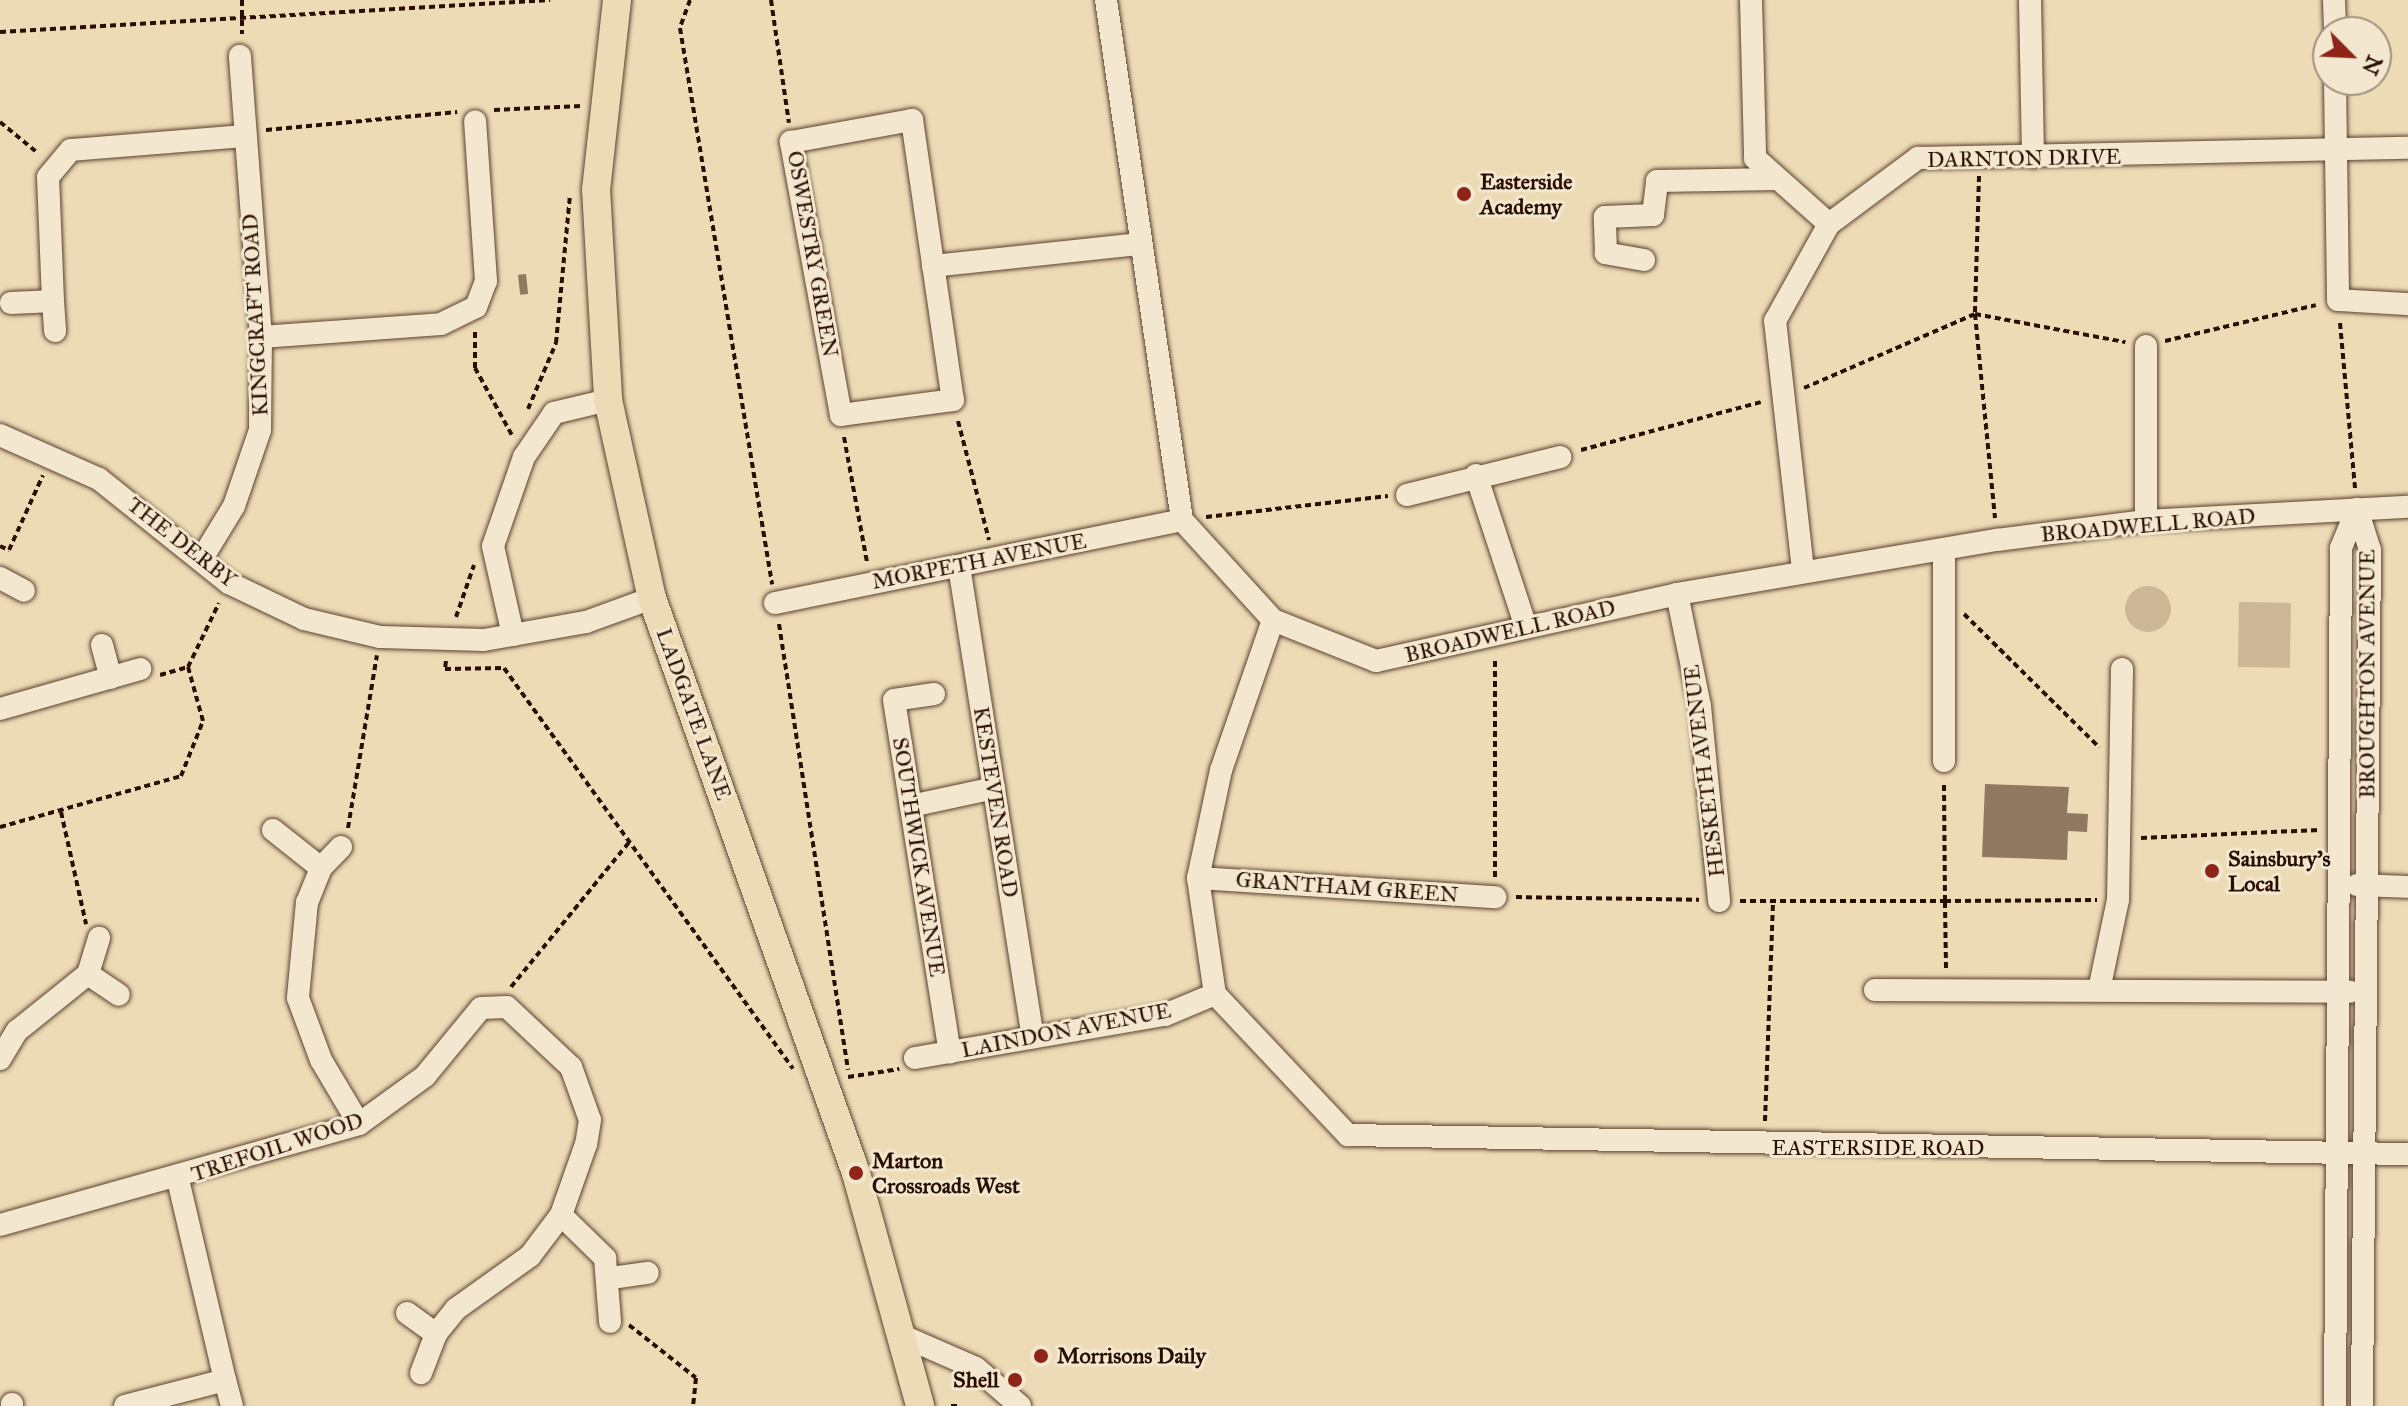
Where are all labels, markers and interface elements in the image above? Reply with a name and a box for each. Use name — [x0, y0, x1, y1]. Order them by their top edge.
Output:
north arrow — [2312, 16, 2392, 96]
text: N — [2356, 51, 2389, 79]
street label: DARNTON DRIVE — [1927, 143, 2121, 173]
street label: OSWESTRY GREEN — [782, 149, 844, 359]
place label: Easterside Academy — [1480, 168, 1572, 220]
marker: Easterside Academy — [1455, 185, 1473, 203]
street label: KINGCRAFT ROAD — [237, 213, 273, 417]
street label: THE DERBY — [122, 491, 242, 593]
street label: BROADWELL ROAD — [2040, 502, 2256, 548]
street label: MORPETH AVENUE — [870, 527, 1088, 595]
street label: BROUGHTON AVENUE — [2354, 549, 2380, 799]
street label: BROADWELL ROAD — [1402, 594, 1618, 668]
street label: LADGATE LANE — [651, 624, 737, 804]
street label: HESKETH AVENUE — [1678, 663, 1730, 879]
street label: KESTEVEN ROAD — [968, 705, 1024, 899]
street label: SOUTHWICK AVENUE — [887, 735, 951, 979]
place label: Sainsbury's Local — [2228, 845, 2331, 896]
marker: Sainsbury's Local — [2203, 862, 2221, 880]
street label: GRANTHAM GREEN — [1235, 866, 1459, 908]
street label: LAINDON AVENUE — [959, 997, 1173, 1063]
street label: TREFOIL WOOD — [188, 1107, 366, 1187]
street label: EASTERSIDE ROAD — [1772, 1135, 1984, 1161]
place label: Marton Crossroads West — [872, 1147, 1020, 1198]
marker: Marton Crossroads West — [847, 1164, 865, 1182]
place label: Morrisons Daily — [1057, 1343, 1206, 1369]
marker: Morrisons Daily — [1032, 1347, 1050, 1365]
place label: Shell — [953, 1367, 999, 1393]
marker: Shell — [1006, 1371, 1024, 1389]

